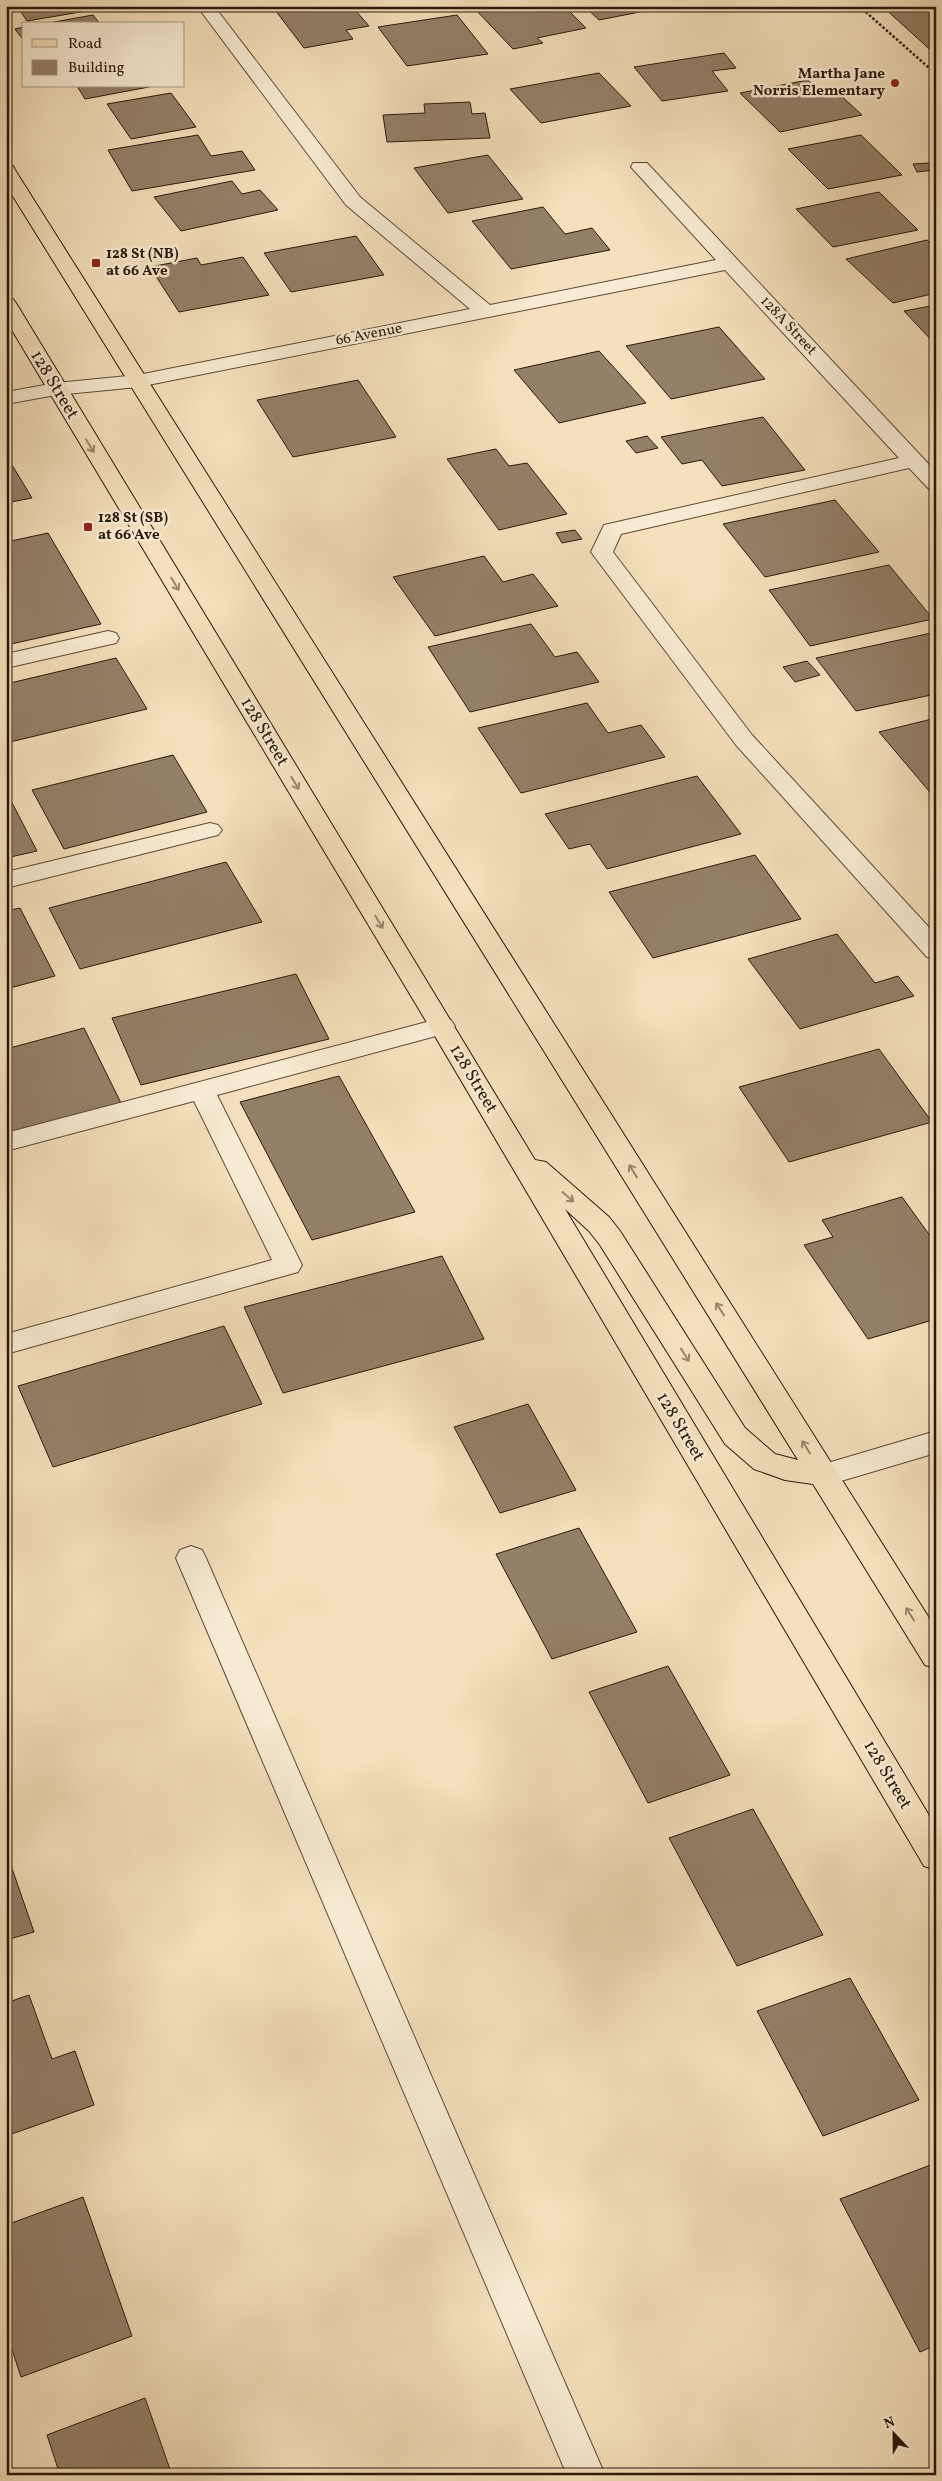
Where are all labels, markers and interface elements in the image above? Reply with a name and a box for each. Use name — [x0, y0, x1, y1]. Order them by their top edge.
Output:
legend — [22, 22, 185, 88]
text: Road — [68, 34, 102, 55]
text: Building — [68, 58, 125, 79]
place label: Martha Jane Norris Elementary — [753, 64, 886, 102]
marker: Martha Jane Norris Elementary — [889, 77, 901, 89]
place label: 128 St (NB) at 66 Ave — [106, 244, 179, 282]
marker: 128 St (NB) at 66 Ave — [90, 257, 102, 269]
street label: 128A Street — [755, 292, 821, 360]
street label: 66 Avenue — [334, 318, 404, 352]
street label: 128 Street — [24, 346, 84, 424]
one-way arrow — [86, 438, 96, 452]
place label: 128 St (SB) at 66 Ave — [98, 508, 168, 546]
marker: 128 St (SB) at 66 Ave — [82, 521, 94, 533]
one-way arrow — [170, 577, 180, 591]
street label: 128 Street — [234, 693, 294, 771]
one-way arrow — [290, 776, 300, 790]
one-way arrow — [375, 915, 385, 929]
street label: 128 Street — [443, 1040, 503, 1118]
one-way arrow — [628, 1165, 638, 1179]
one-way arrow — [561, 1191, 574, 1202]
one-way arrow — [714, 1302, 725, 1316]
one-way arrow — [680, 1347, 690, 1361]
street label: 128 Street — [650, 1388, 710, 1466]
one-way arrow — [801, 1440, 811, 1454]
one-way arrow — [905, 1608, 915, 1622]
street label: 128 Street — [857, 1736, 917, 1814]
north arrow — [870, 2408, 920, 2458]
text: N — [881, 2413, 898, 2434]

